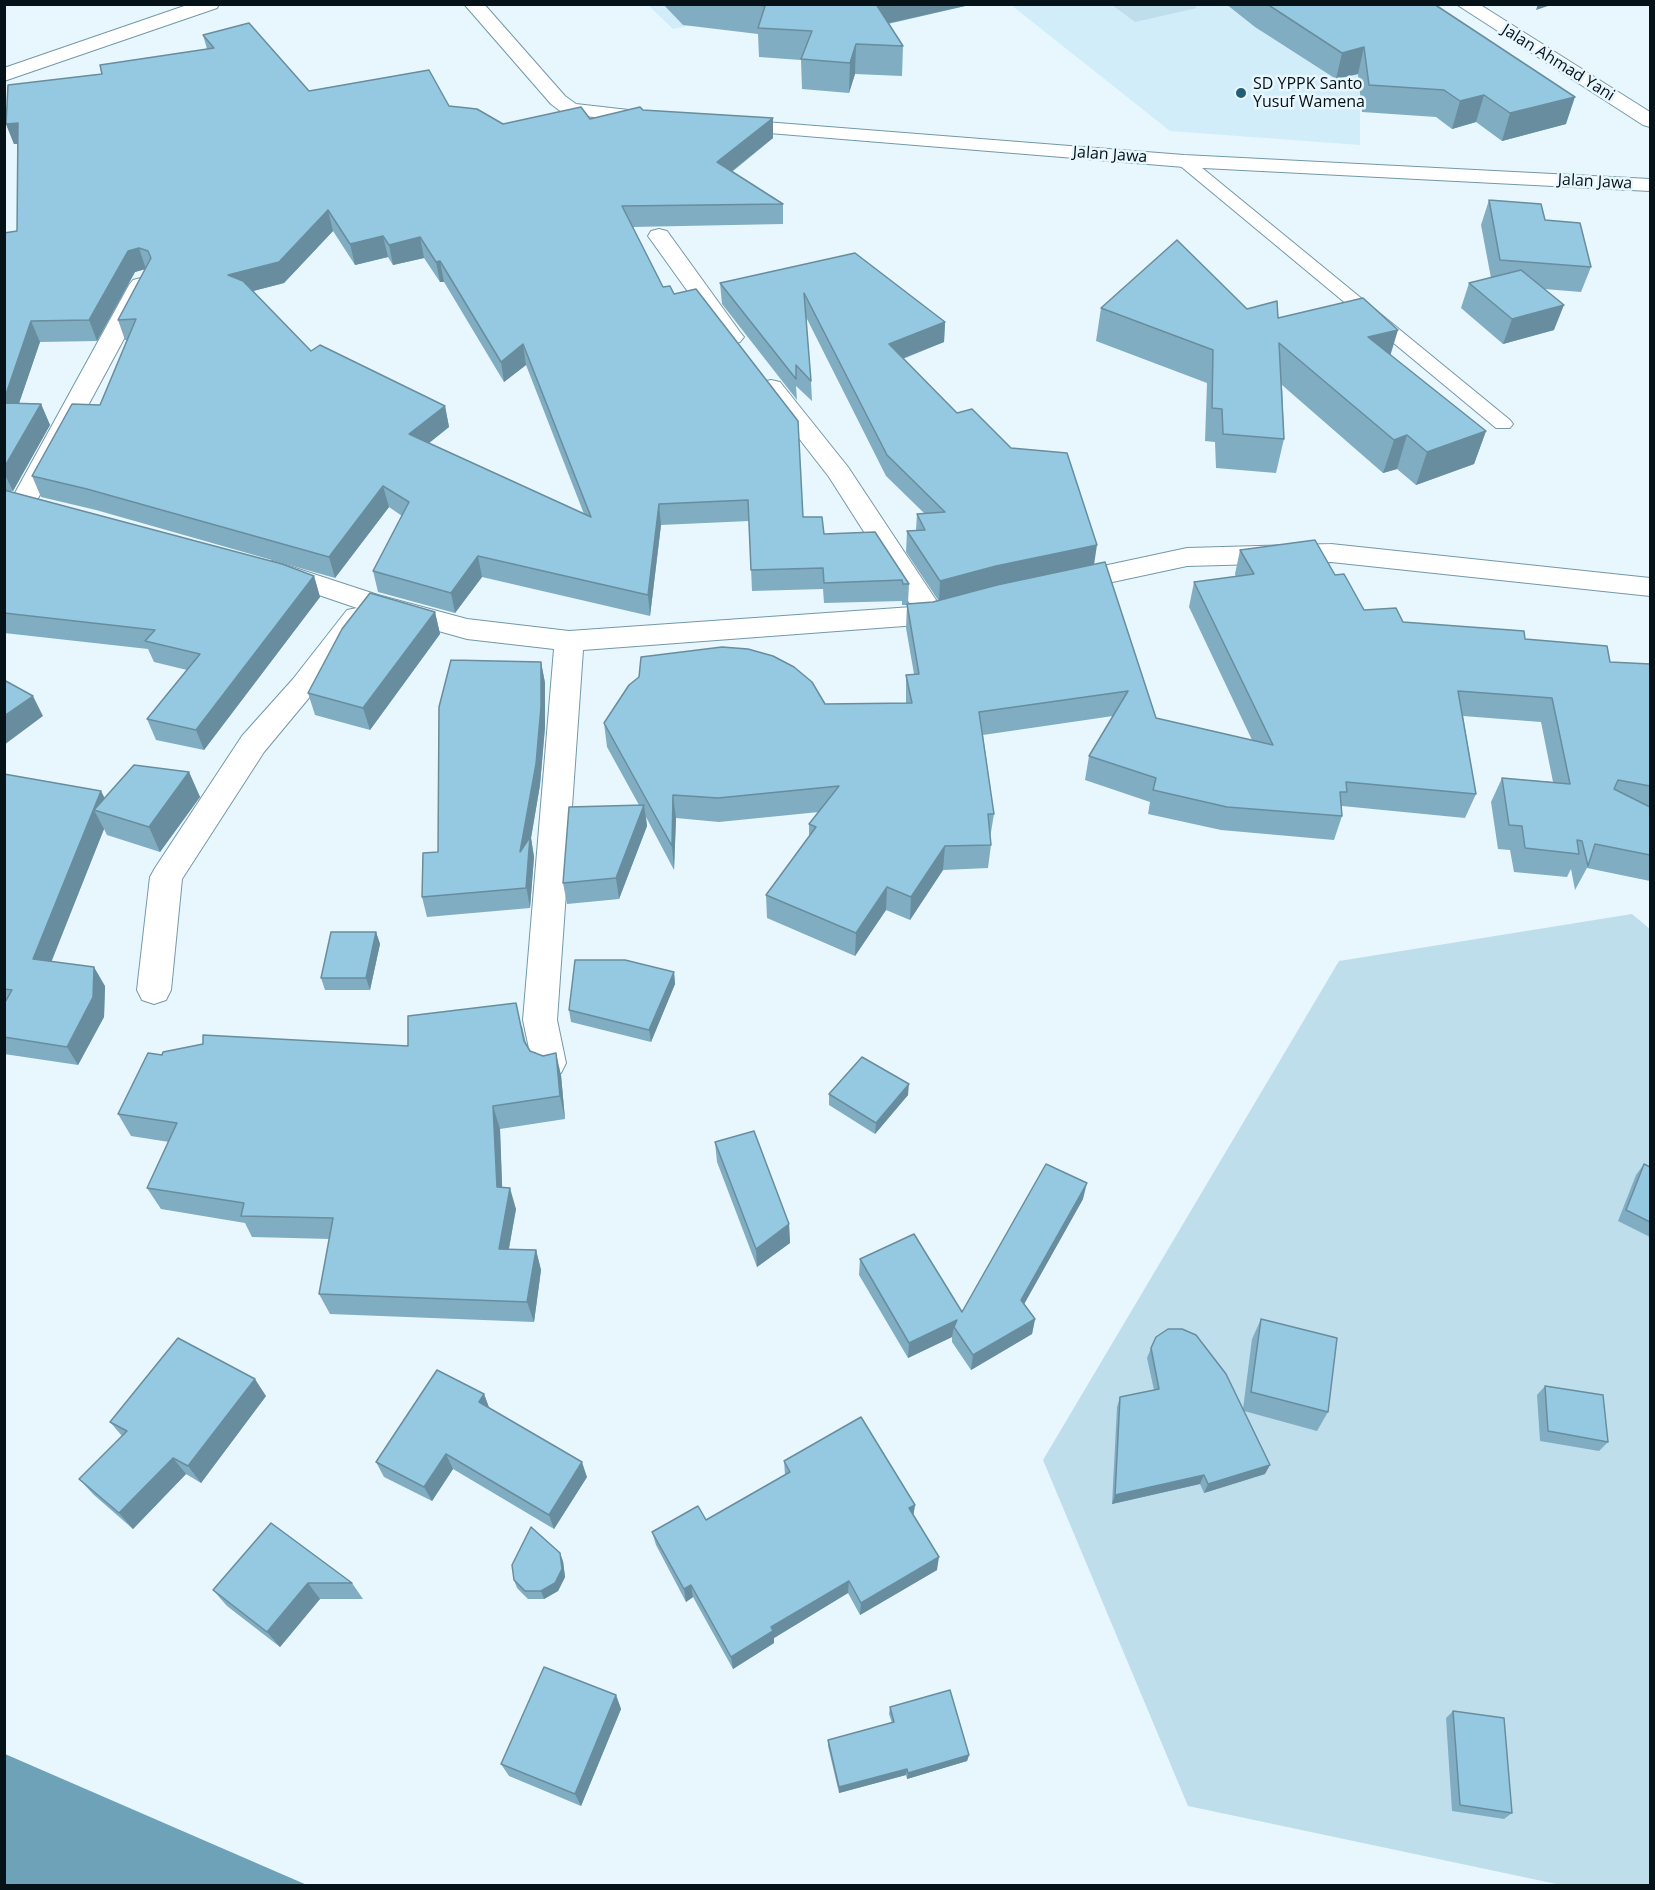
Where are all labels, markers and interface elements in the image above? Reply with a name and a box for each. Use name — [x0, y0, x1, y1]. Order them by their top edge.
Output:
street label: Jalan Ahmad Yani — [1498, 21, 1618, 105]
place label: SD YPPK Santo Yusuf Wamena — [1253, 74, 1365, 112]
marker: SD YPPK Santo Yusuf Wamena — [1234, 86, 1248, 100]
street label: Jalan Jawa — [1072, 143, 1148, 167]
street label: Jalan Jawa — [1557, 170, 1633, 194]

